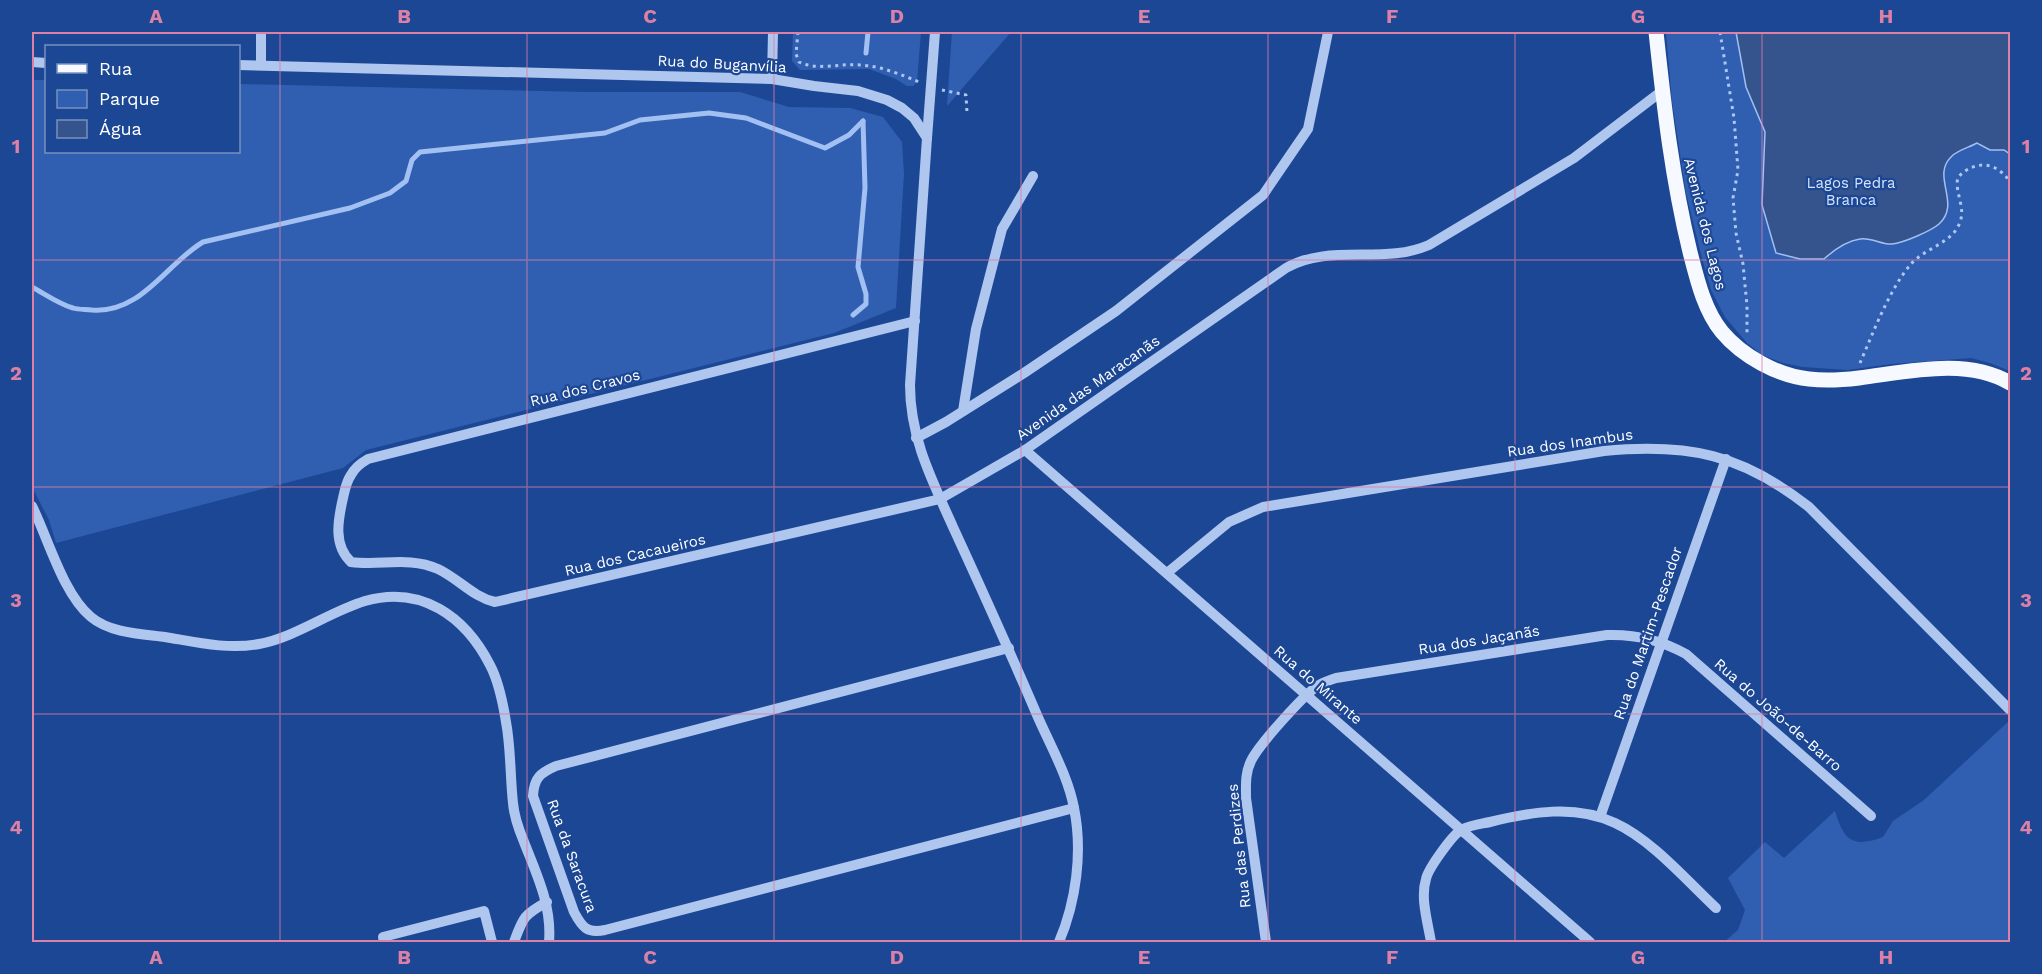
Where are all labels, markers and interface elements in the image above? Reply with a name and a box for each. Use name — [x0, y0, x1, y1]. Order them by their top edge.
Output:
text: A — [149, 4, 163, 28]
text: B — [397, 4, 411, 28]
text: C — [643, 4, 657, 28]
text: D — [890, 4, 904, 28]
text: E — [1138, 4, 1150, 28]
text: F — [1386, 4, 1398, 28]
text: G — [1631, 4, 1645, 28]
text: H — [1879, 4, 1893, 28]
legend — [45, 45, 240, 153]
street label: Rua do Buganvília — [657, 52, 788, 76]
text: Rua — [99, 58, 132, 79]
text: Parque — [99, 88, 160, 109]
text: Água — [99, 118, 142, 139]
text: 1 — [12, 134, 20, 158]
text: 1 — [2022, 134, 2030, 158]
street label: Avenida dos Lagos — [1680, 156, 1730, 292]
park label: Lagos Pedra Branca — [1807, 174, 1896, 209]
street label: Avenida das Maracanãs — [1013, 332, 1163, 444]
text: 2 — [10, 361, 22, 385]
text: 2 — [2020, 361, 2032, 385]
street label: Rua dos Cravos — [528, 366, 642, 410]
street label: Rua dos Inambus — [1506, 425, 1634, 461]
street label: Rua dos Cacaueiros — [563, 530, 707, 580]
street label: Rua do Martim-Pescador — [1610, 544, 1686, 722]
text: 3 — [10, 588, 22, 612]
text: 3 — [2020, 588, 2032, 612]
street label: Rua dos Jaçanãs — [1417, 622, 1541, 658]
street label: Rua do Mirante — [1270, 642, 1366, 728]
street label: Rua do João-de-Barro — [1711, 655, 1845, 775]
street label: Rua das Perdizes — [1224, 783, 1254, 909]
street label: Rua da Saracura — [543, 797, 601, 916]
text: 4 — [10, 815, 23, 839]
text: 4 — [2020, 815, 2033, 839]
text: A — [149, 945, 163, 969]
text: B — [397, 945, 411, 969]
text: C — [643, 945, 657, 969]
text: D — [890, 945, 904, 969]
text: E — [1138, 945, 1150, 969]
text: F — [1386, 945, 1398, 969]
text: G — [1631, 945, 1645, 969]
text: H — [1879, 945, 1893, 969]

